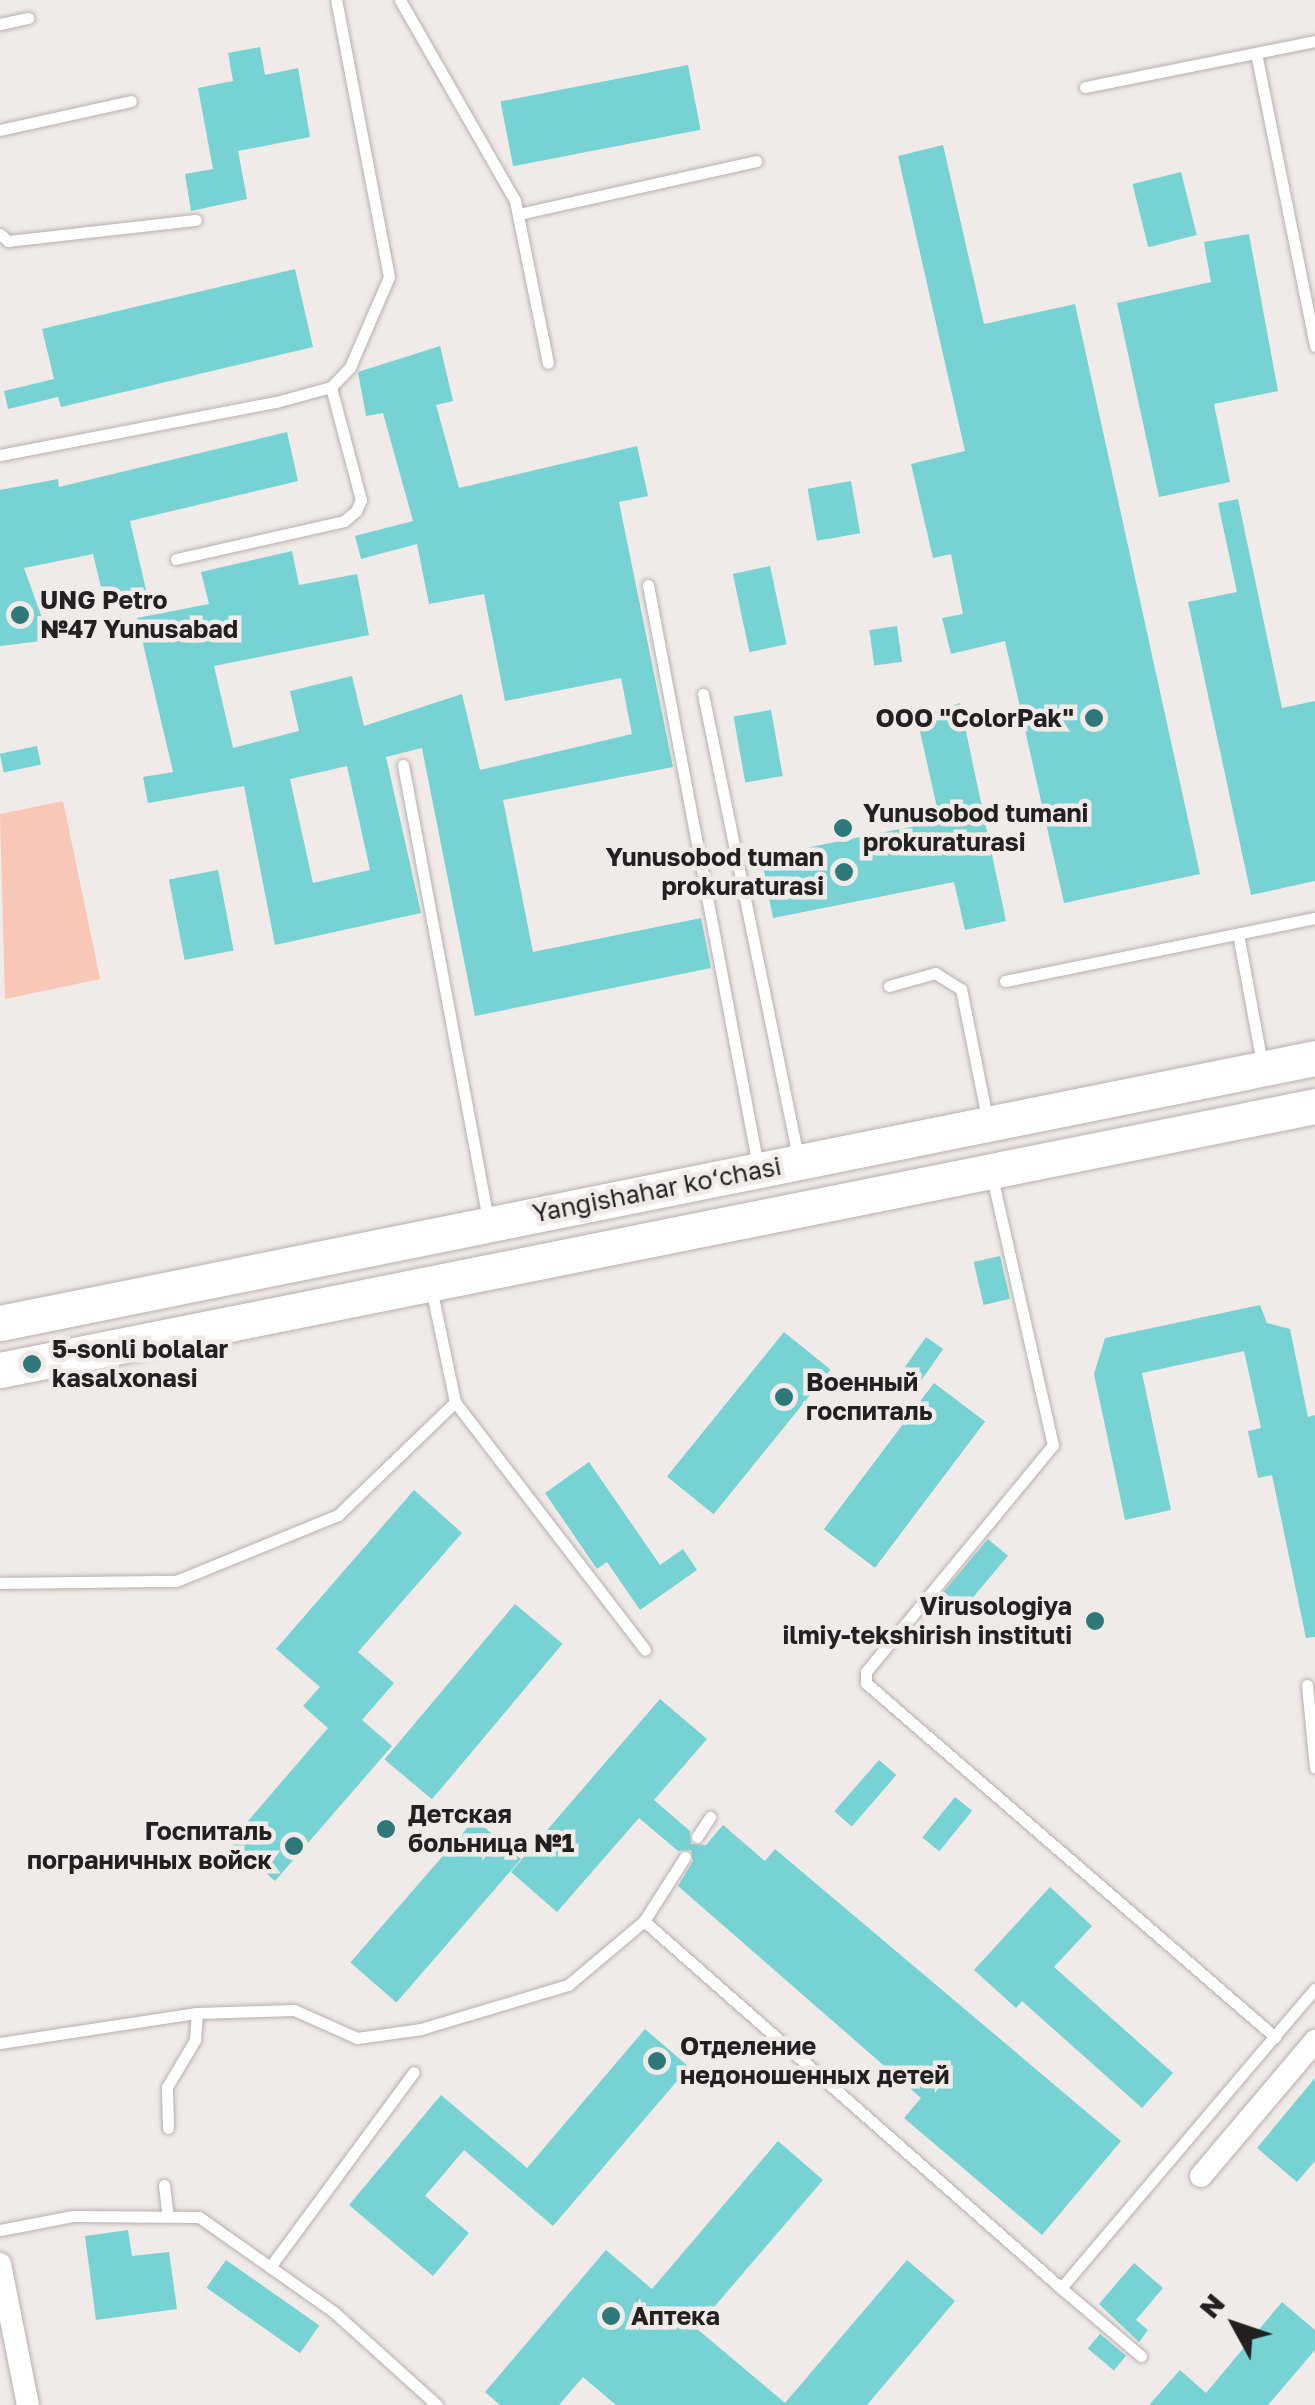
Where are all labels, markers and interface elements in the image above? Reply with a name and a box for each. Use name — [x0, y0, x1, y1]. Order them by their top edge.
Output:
place label: UNG Petro №47 Yunusabad — [40, 586, 238, 645]
marker: UNG Petro №47 Yunusabad — [9, 604, 31, 626]
place label: OOO "ColorPak" — [875, 703, 1074, 733]
marker: OOO "ColorPak" — [1083, 707, 1105, 729]
place label: Yunusobod tumani prokuraturasi — [863, 799, 1088, 858]
marker: Yunusobod tumani prokuraturasi — [832, 817, 854, 839]
place label: Yunusobod tuman prokuraturasi — [605, 843, 824, 902]
marker: Yunusobod tuman prokuraturasi — [833, 861, 855, 883]
street label: Yangishahar ko‘chasi — [530, 1151, 784, 1229]
place label: 5-sonli bolalar kasalxonasi — [52, 1335, 228, 1394]
marker: 5-sonli bolalar kasalxonasi — [21, 1353, 43, 1375]
place label: Военный госпиталь — [806, 1368, 932, 1427]
marker: Военный госпиталь — [771, 1384, 797, 1410]
place label: Virusologiya ilmiy-tekshirish instituti — [782, 1592, 1072, 1651]
marker: Virusologiya ilmiy-tekshirish instituti — [1082, 1608, 1108, 1634]
place label: Детская больница №1 — [408, 1800, 574, 1859]
marker: Детская больница №1 — [373, 1816, 399, 1842]
place label: Госпиталь пограничных войск — [27, 1817, 272, 1876]
marker: Госпиталь пограничных войск — [281, 1833, 307, 1859]
place label: Отделение недоношенных детей — [680, 2032, 949, 2091]
marker: Отделение недоношенных детей — [644, 2048, 670, 2074]
north arrow — [1185, 2275, 1285, 2375]
text: N — [1192, 2287, 1231, 2324]
place label: Аптека — [631, 2301, 720, 2331]
marker: Аптека — [600, 2305, 622, 2327]

